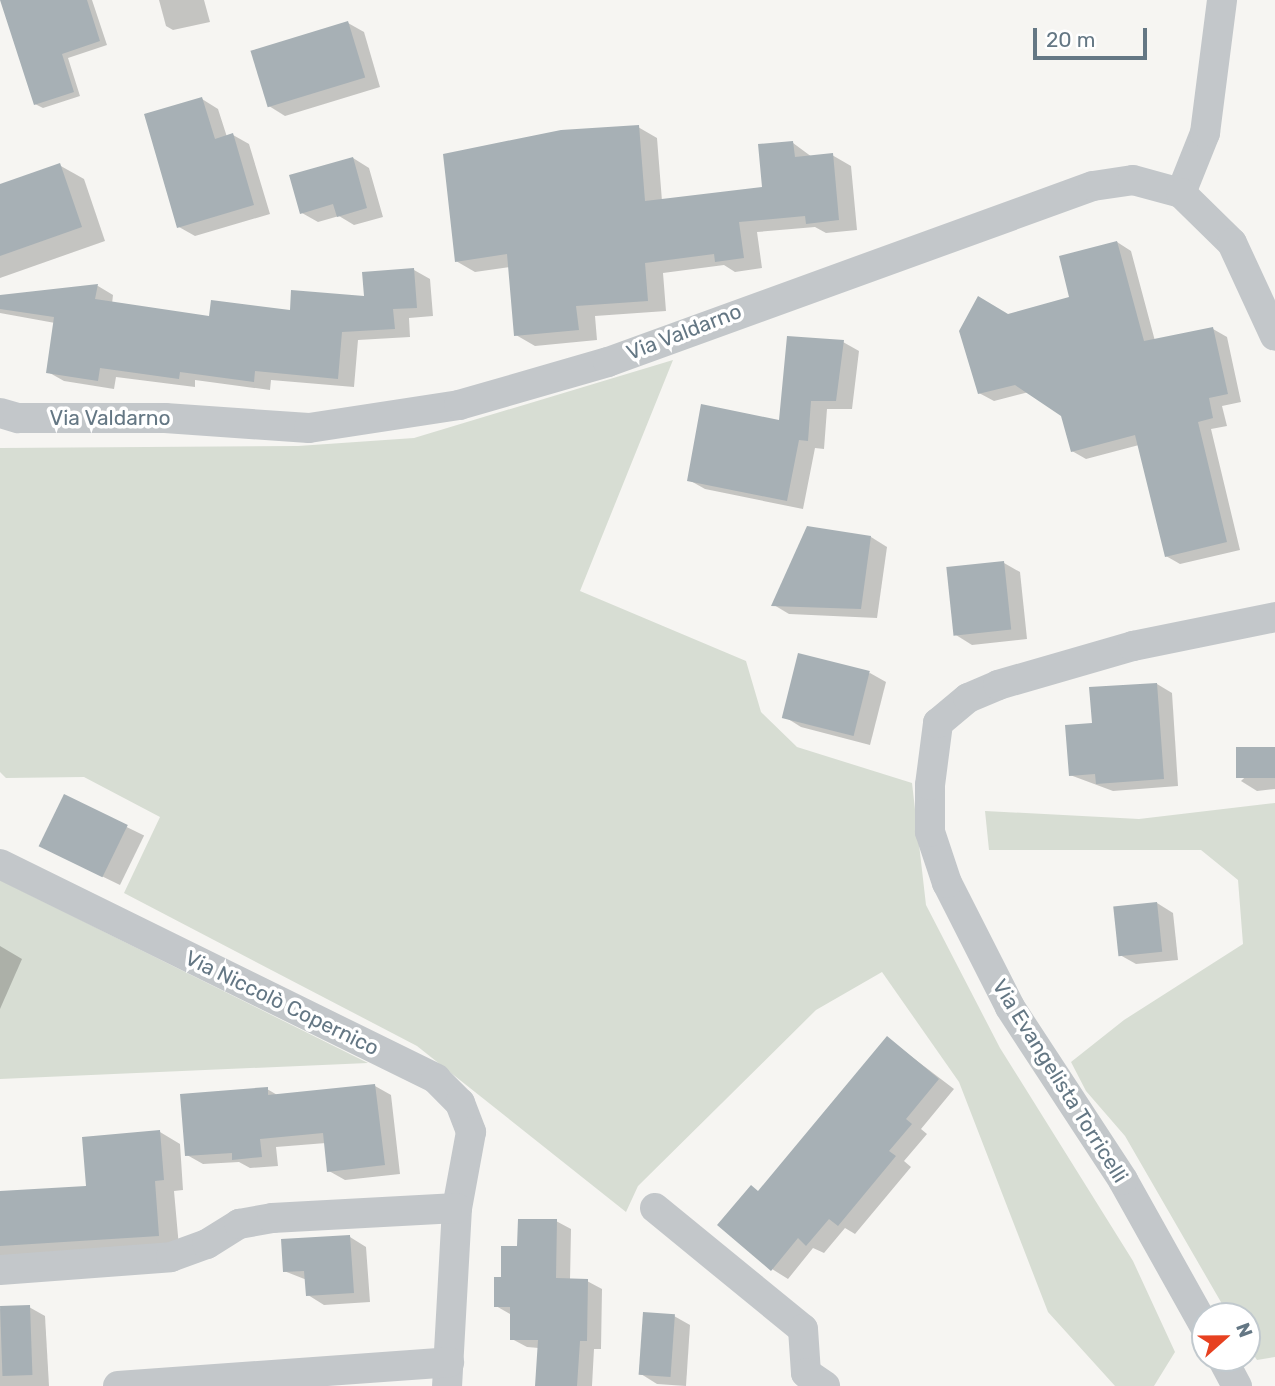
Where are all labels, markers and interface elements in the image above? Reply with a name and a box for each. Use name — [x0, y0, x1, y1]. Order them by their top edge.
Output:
scale bar — [1037, 14, 1151, 58]
text: 20 m — [1046, 27, 1095, 52]
street label: Via Valdarno — [623, 298, 745, 366]
street label: Via Valdarno — [49, 405, 171, 431]
street label: Via Niccolò Copernico — [181, 945, 383, 1061]
street label: Via Evangelista Torricelli — [987, 974, 1133, 1188]
north arrow — [1191, 1302, 1261, 1372]
text: N — [1231, 1320, 1257, 1341]

